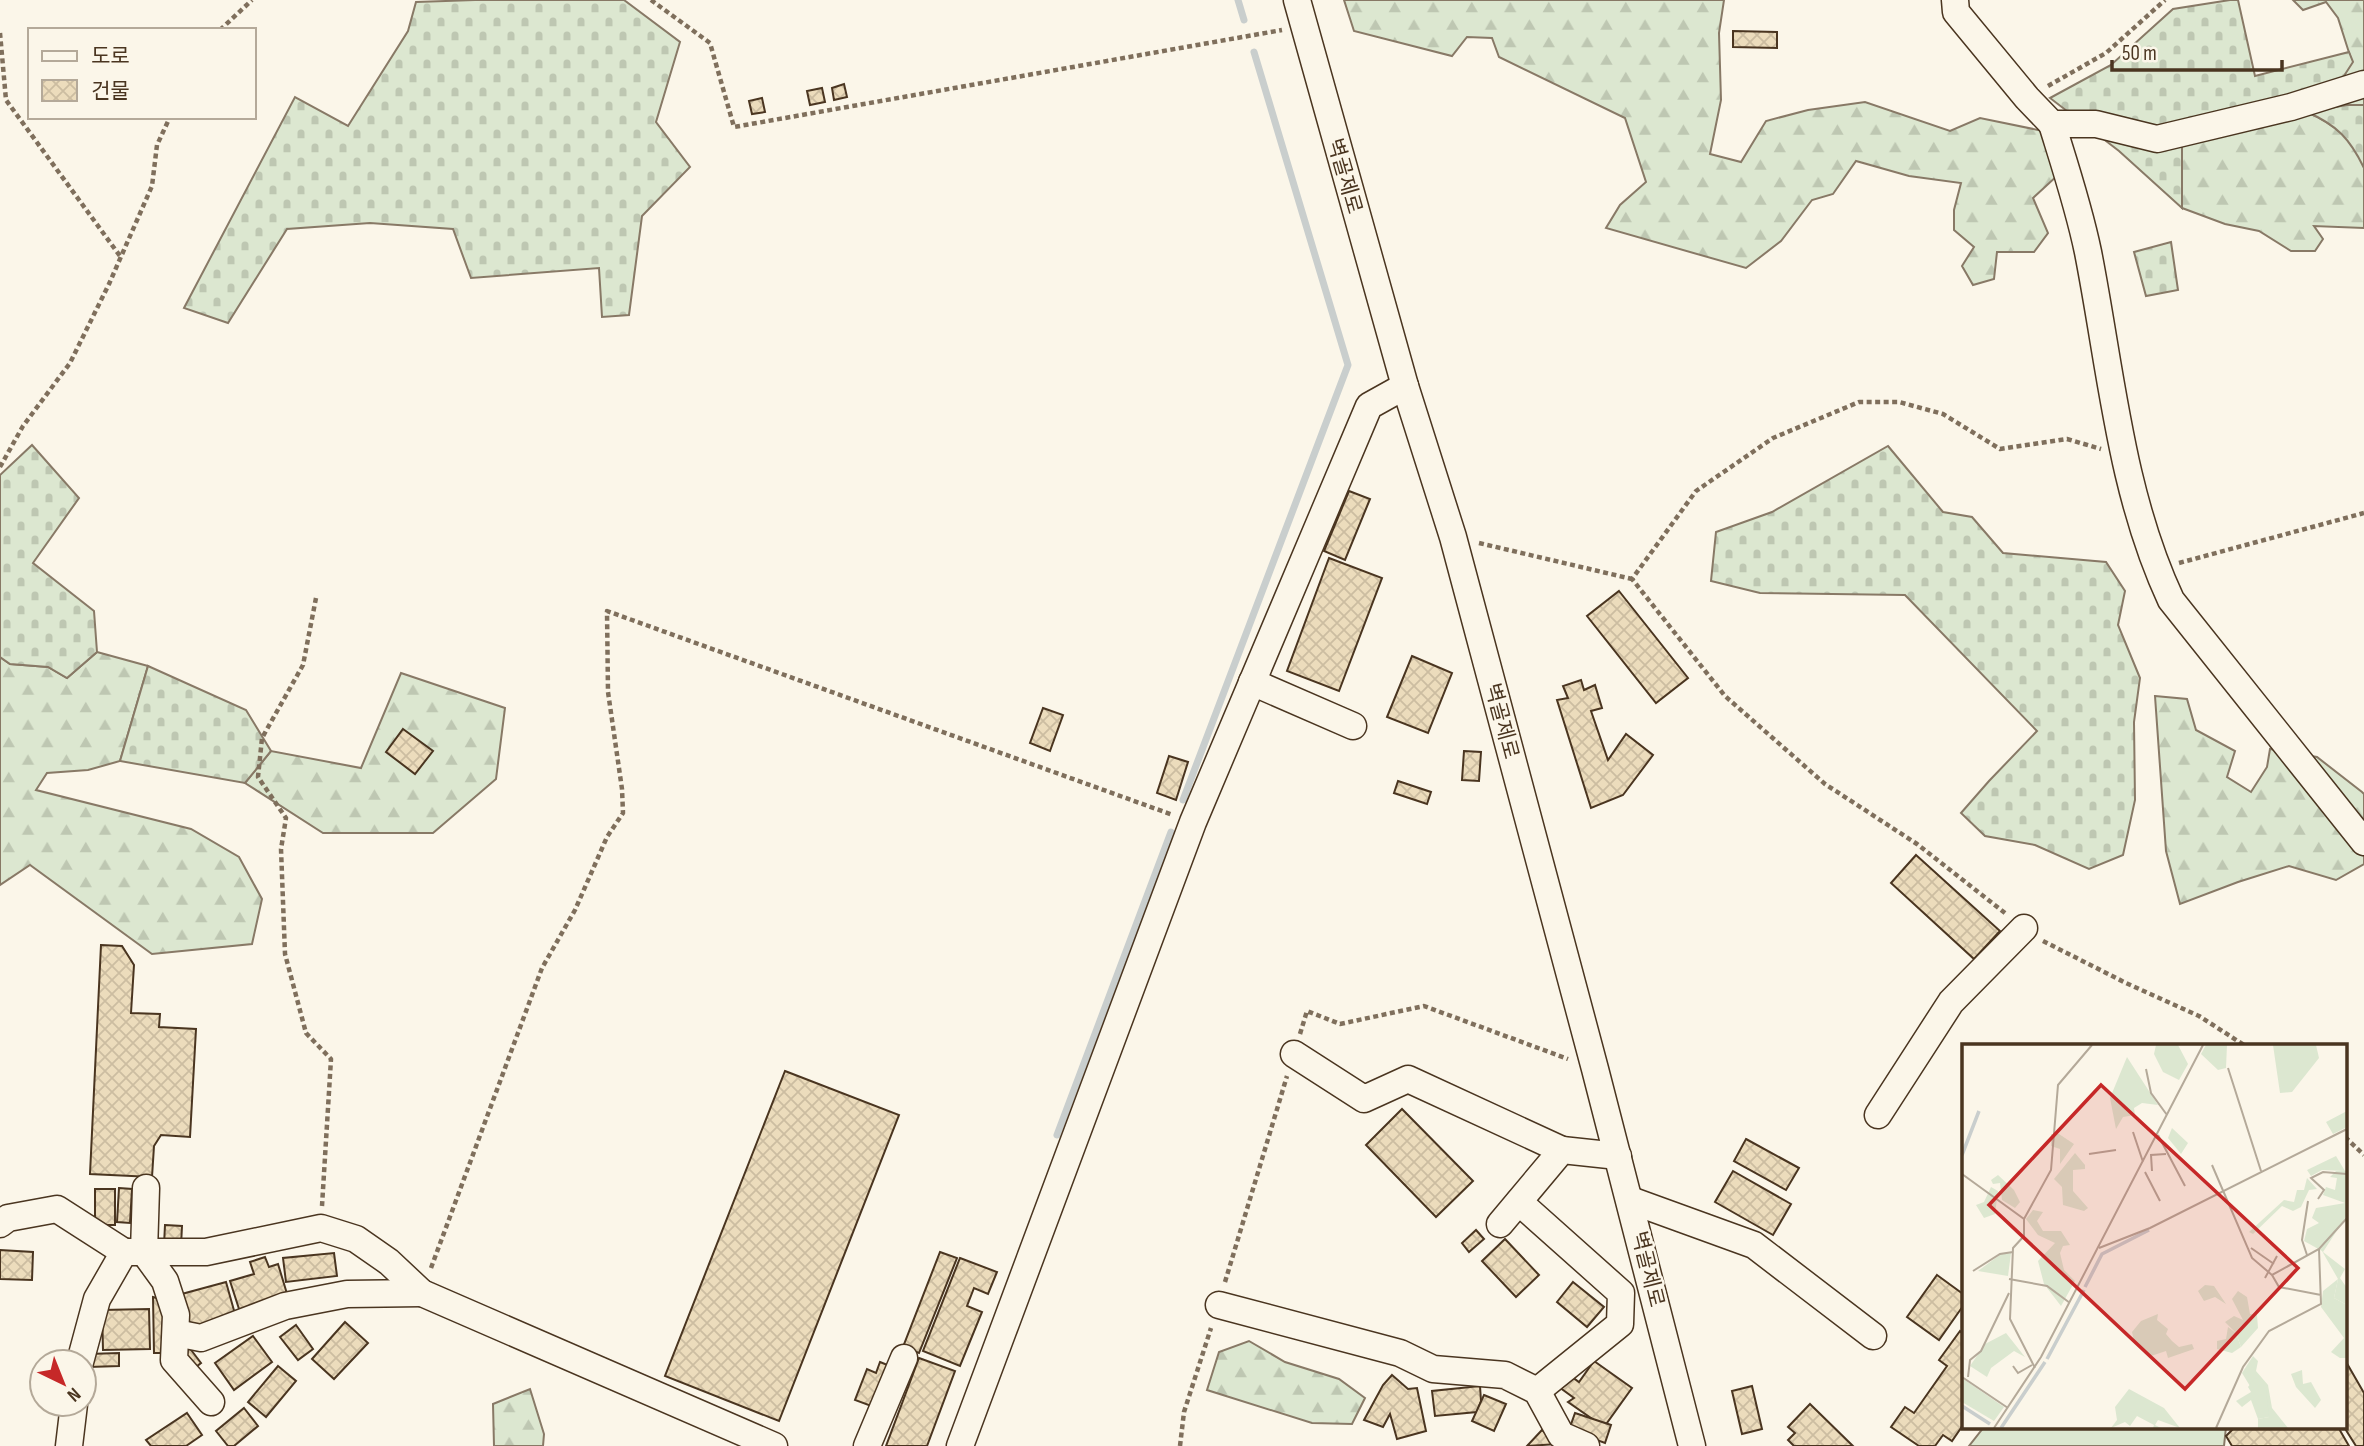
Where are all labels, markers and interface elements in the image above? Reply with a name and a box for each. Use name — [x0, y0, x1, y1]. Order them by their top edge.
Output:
legend — [28, 28, 256, 119]
scale bar — [2112, 28, 2282, 72]
text: 50 m — [2122, 41, 2157, 66]
text: 도로 — [91, 44, 130, 69]
text: 건물 — [91, 79, 130, 104]
street label: 벽골제로 — [1322, 136, 1367, 217]
street label: 벽골제로 — [1479, 681, 1524, 762]
inset map — [1962, 1044, 2346, 1428]
street label: 벽골제로 — [1626, 1229, 1669, 1310]
north arrow — [28, 1348, 98, 1418]
text: N — [62, 1382, 85, 1406]

